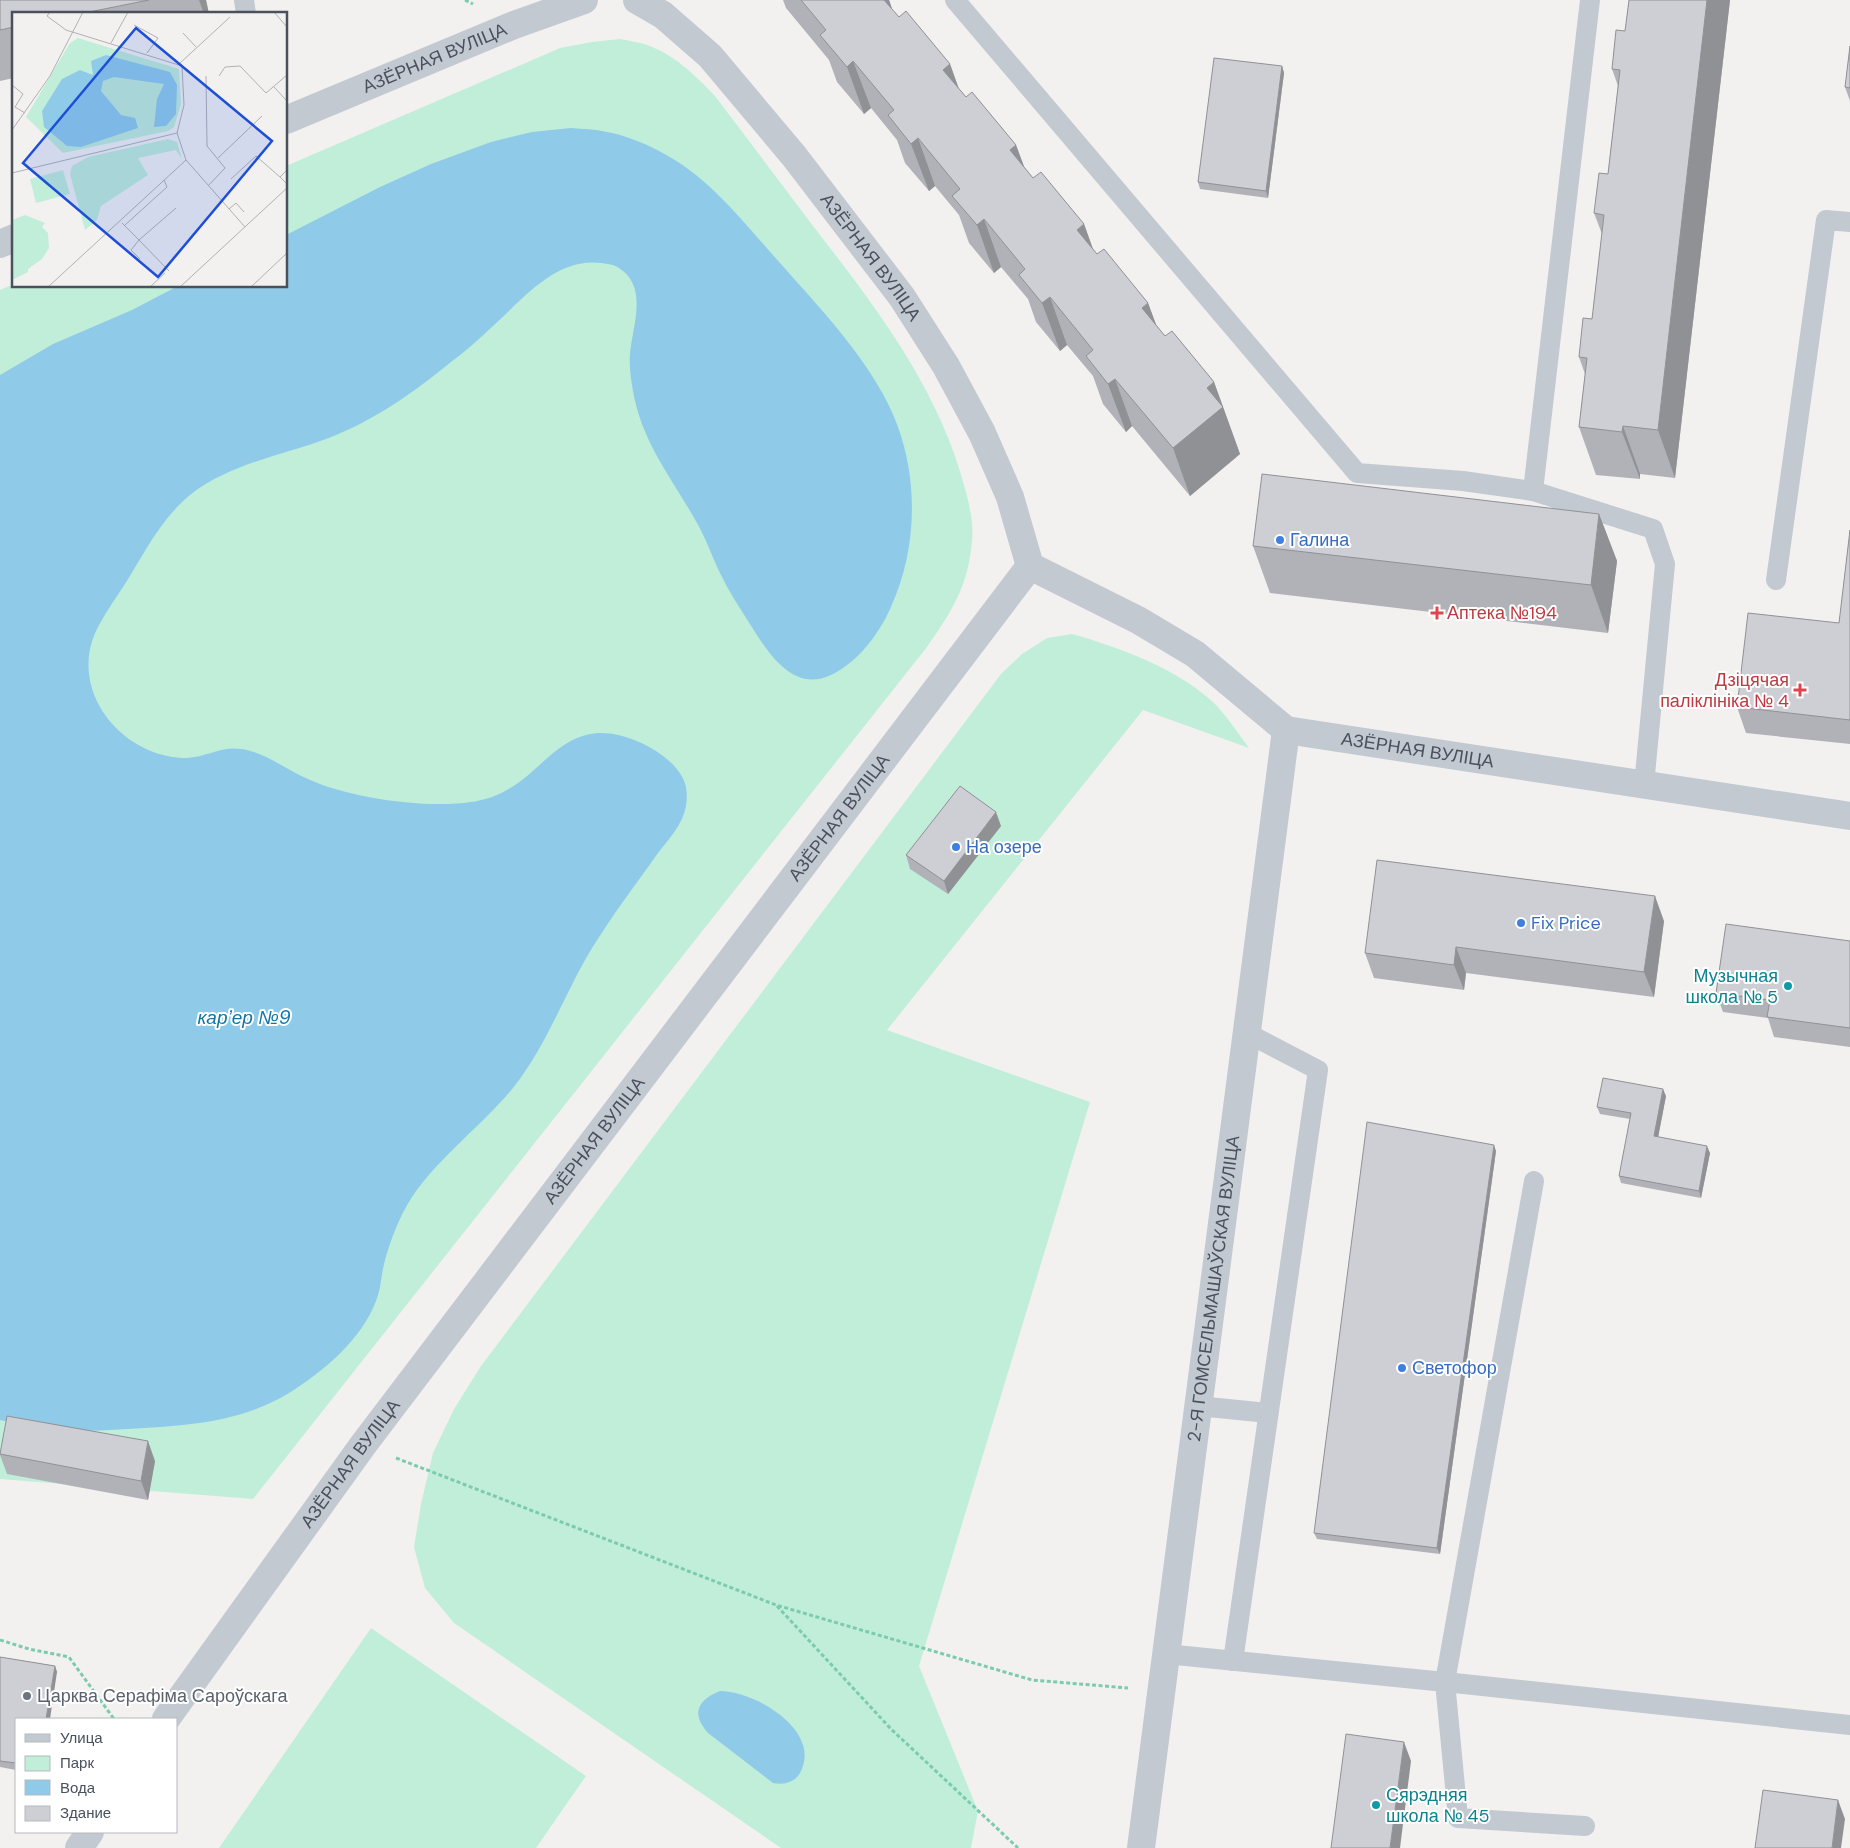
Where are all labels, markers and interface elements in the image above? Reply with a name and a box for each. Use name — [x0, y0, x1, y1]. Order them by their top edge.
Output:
inset map — [12, 12, 288, 288]
street label: АЗЁРНАЯ ВУЛІЦА — [359, 17, 510, 99]
street label: АЗЁРНАЯ ВУЛІЦА — [815, 188, 926, 326]
place label: Галина — [1290, 528, 1350, 552]
marker: Галина — [1274, 534, 1286, 546]
place label: Аптека №194 — [1447, 601, 1557, 625]
marker: Аптека №194 — [1431, 607, 1443, 619]
place label: Дзіцячая паліклініка № 4 — [1660, 668, 1789, 713]
marker: Дзіцячая паліклініка № 4 — [1793, 683, 1807, 697]
street label: АЗЁРНАЯ ВУЛІЦА — [1340, 727, 1496, 774]
street label: АЗЁРНАЯ ВУЛІЦА — [783, 749, 895, 886]
place label: На озере — [966, 835, 1042, 859]
marker: На озере — [950, 841, 962, 853]
place label: Fix Price — [1531, 911, 1601, 935]
marker: Fix Price — [1515, 917, 1527, 929]
place label: Музычная школа № 5 — [1685, 964, 1778, 1009]
marker: Музычная школа № 5 — [1782, 980, 1794, 992]
water label: карʼер №9 — [197, 1005, 291, 1030]
street label: АЗЁРНАЯ ВУЛІЦА — [538, 1072, 650, 1209]
street label: 2-Я ГОМСЕЛЬМАШАЎСКАЯ ВУЛІЦА — [1182, 1134, 1245, 1443]
place label: Светофор — [1412, 1356, 1497, 1380]
marker: Светофор — [1396, 1362, 1408, 1374]
street label: АЗЁРНАЯ ВУЛІЦА — [295, 1394, 406, 1533]
place label: Царква Серафіма Сароўскага — [37, 1684, 288, 1708]
marker: Царква Серафіма Сароўскага — [21, 1690, 33, 1702]
legend — [15, 1718, 178, 1833]
text: Улица — [60, 1728, 103, 1748]
text: Парк — [60, 1753, 94, 1773]
text: Вода — [60, 1778, 96, 1798]
place label: Сярэдняя школа № 45 — [1386, 1783, 1489, 1828]
marker: Сярэдняя школа № 45 — [1370, 1799, 1382, 1811]
text: Здание — [60, 1803, 111, 1823]

